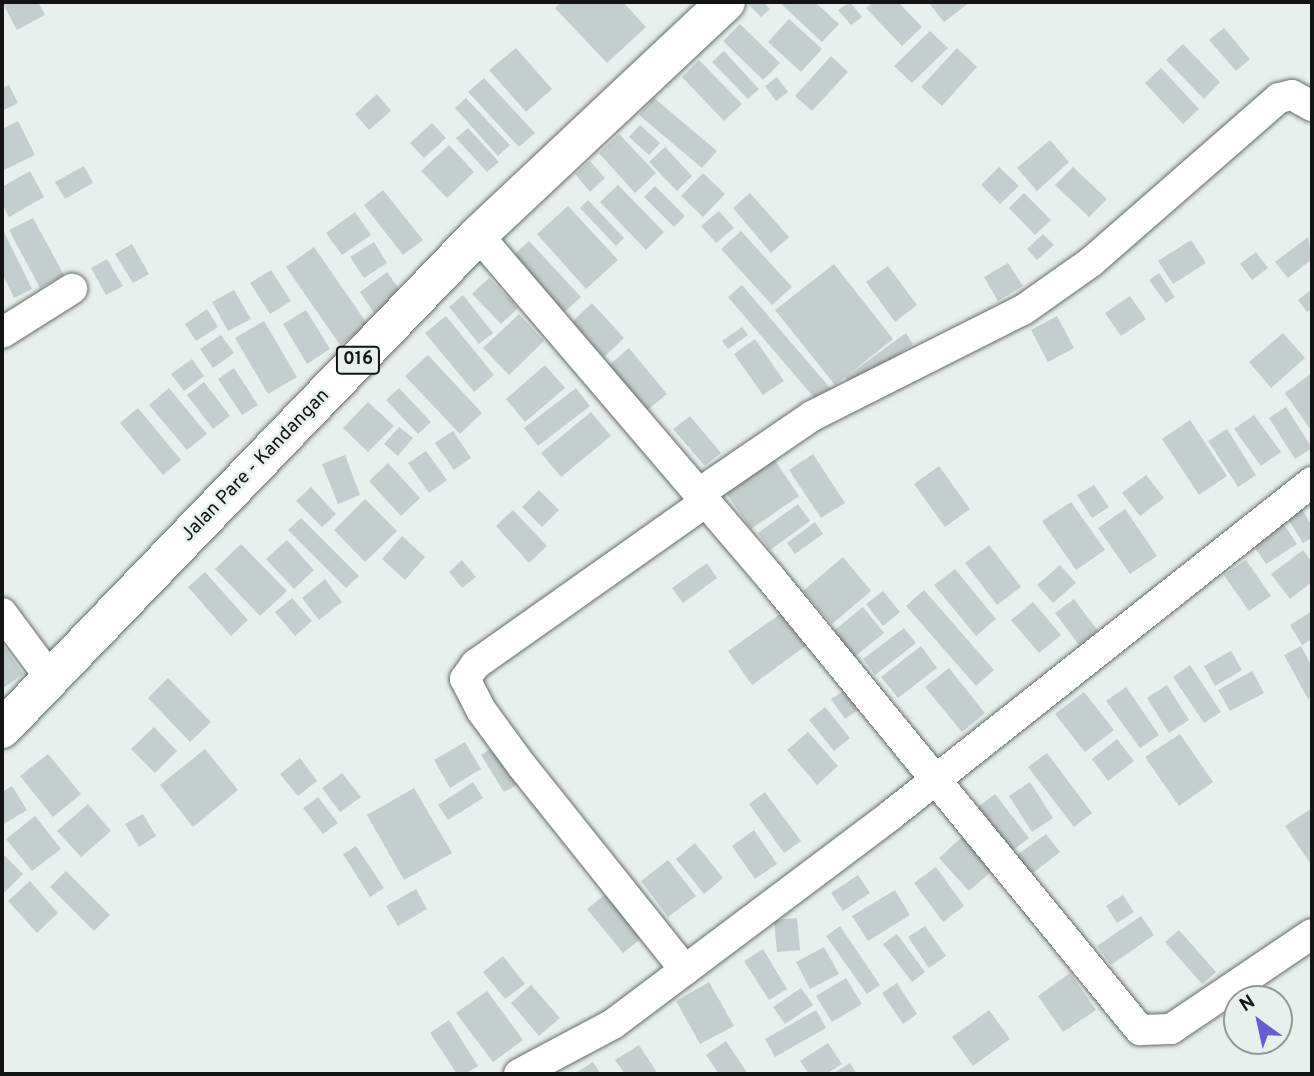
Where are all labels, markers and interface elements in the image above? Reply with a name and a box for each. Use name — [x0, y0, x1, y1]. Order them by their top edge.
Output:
road number: 016 — [335, 346, 381, 374]
street label: Jalan Pare - Kandangan — [177, 385, 335, 547]
north arrow — [1223, 985, 1293, 1055]
text: N — [1235, 990, 1260, 1018]

